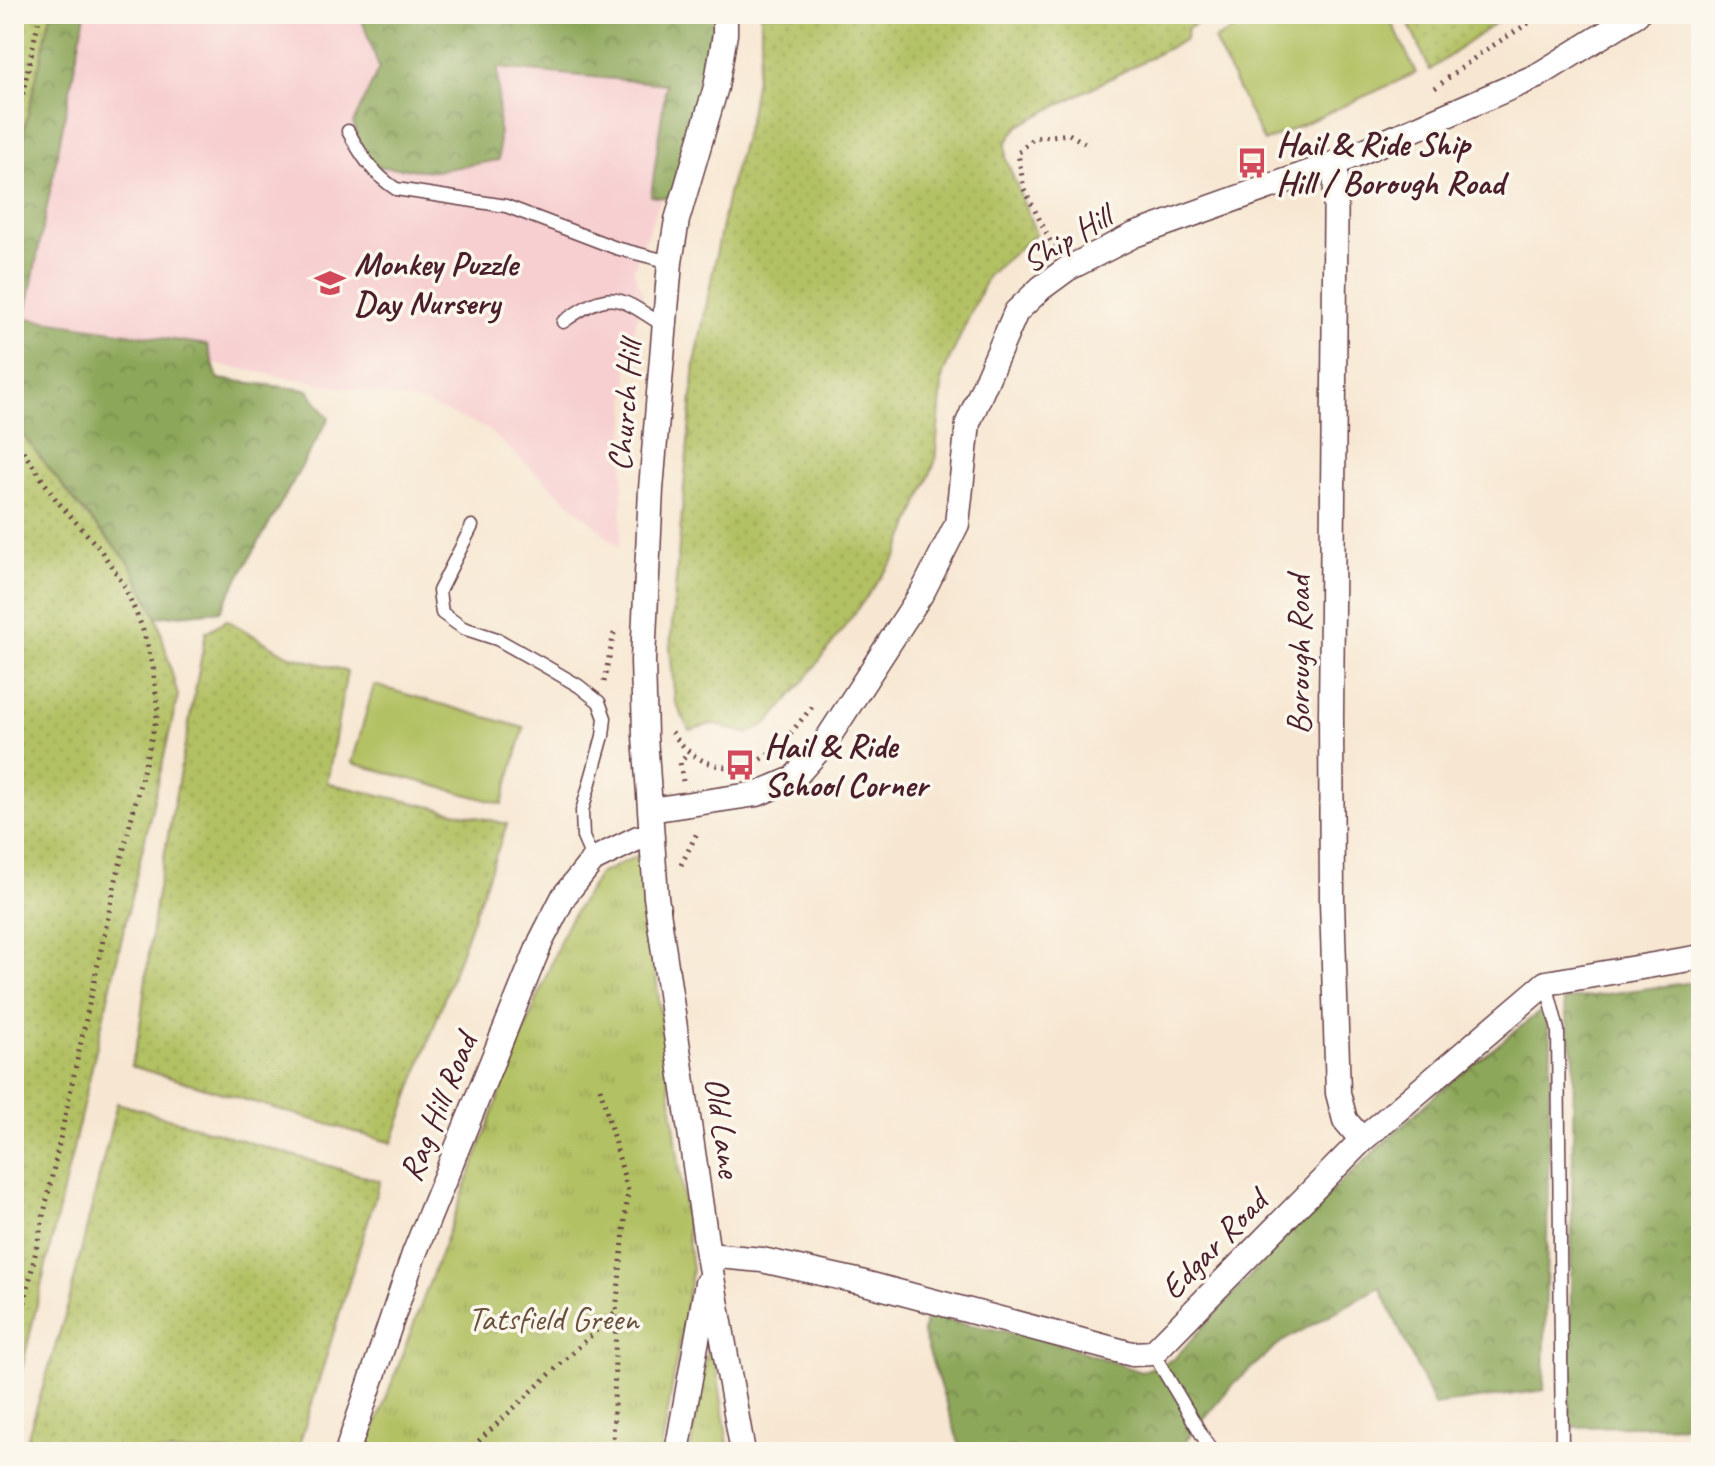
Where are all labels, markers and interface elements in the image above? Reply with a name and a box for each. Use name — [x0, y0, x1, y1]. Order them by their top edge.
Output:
place label: Hail & Ride Ship Hill / Borough Road — [1276, 122, 1509, 204]
bus stop icon: Hail & Ride Ship Hill / Borough Road — [1235, 146, 1269, 180]
street label: Ship Hill — [1013, 192, 1124, 282]
place label: Monkey Puzzle Day Nursery — [354, 242, 521, 324]
school or university icon: Monkey Puzzle Day Nursery — [313, 266, 347, 300]
street label: Church Hill — [597, 333, 652, 473]
street label: Borough Road — [1277, 571, 1320, 735]
place label: Hail & Ride School Corner — [764, 724, 931, 806]
bus stop icon: Hail & Ride School Corner — [723, 748, 757, 782]
street label: Rag Hill Road — [388, 1023, 488, 1187]
street label: Old Lane — [695, 1074, 752, 1182]
street label: Edgar Road — [1151, 1177, 1279, 1308]
park label: Tatsfield Green — [468, 1297, 640, 1340]

